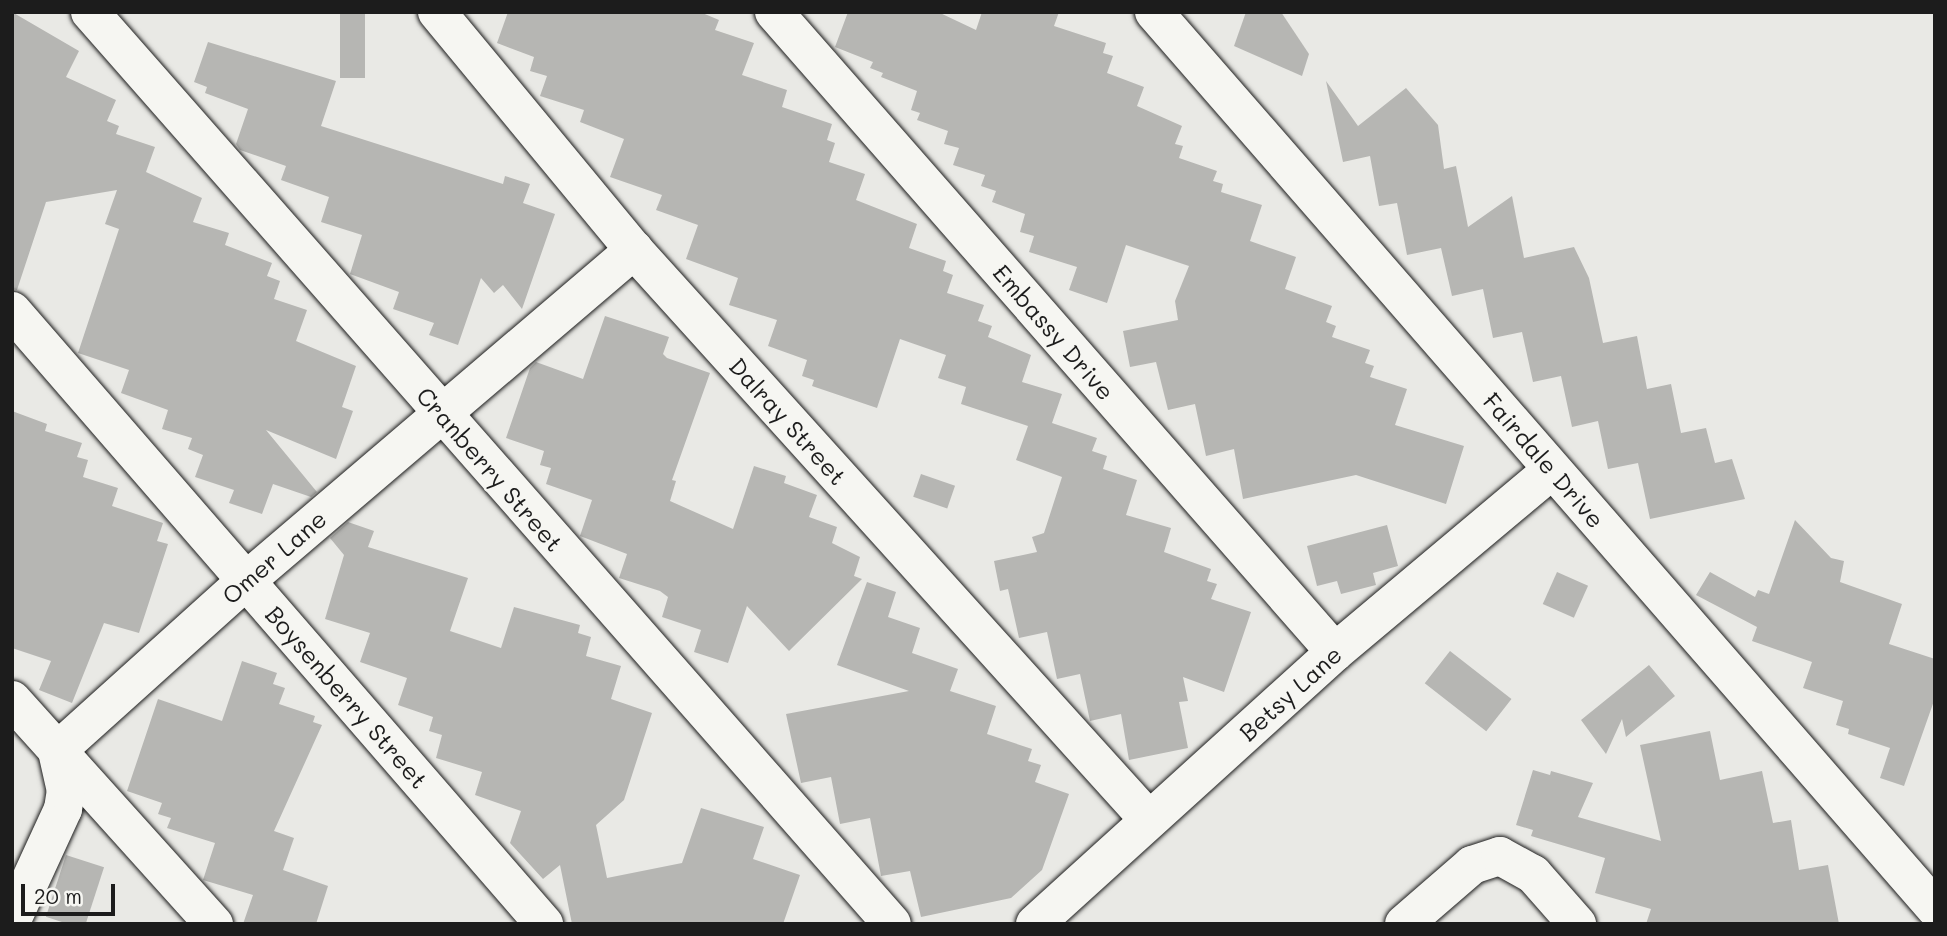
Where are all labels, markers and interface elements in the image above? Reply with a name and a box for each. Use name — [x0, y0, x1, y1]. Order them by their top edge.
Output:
street label: Embassy Drive — [987, 258, 1121, 406]
street label: Dalray Street — [723, 352, 853, 490]
street label: Cranberry Street — [411, 381, 569, 557]
street label: Fairdale Drive — [1477, 386, 1611, 534]
street label: Omer Lane — [216, 504, 332, 610]
street label: Boysenberry Street — [260, 600, 434, 794]
street label: Betsy Lane — [1233, 640, 1347, 746]
scale bar — [24, 870, 119, 914]
text: 20 m — [34, 882, 82, 909]

